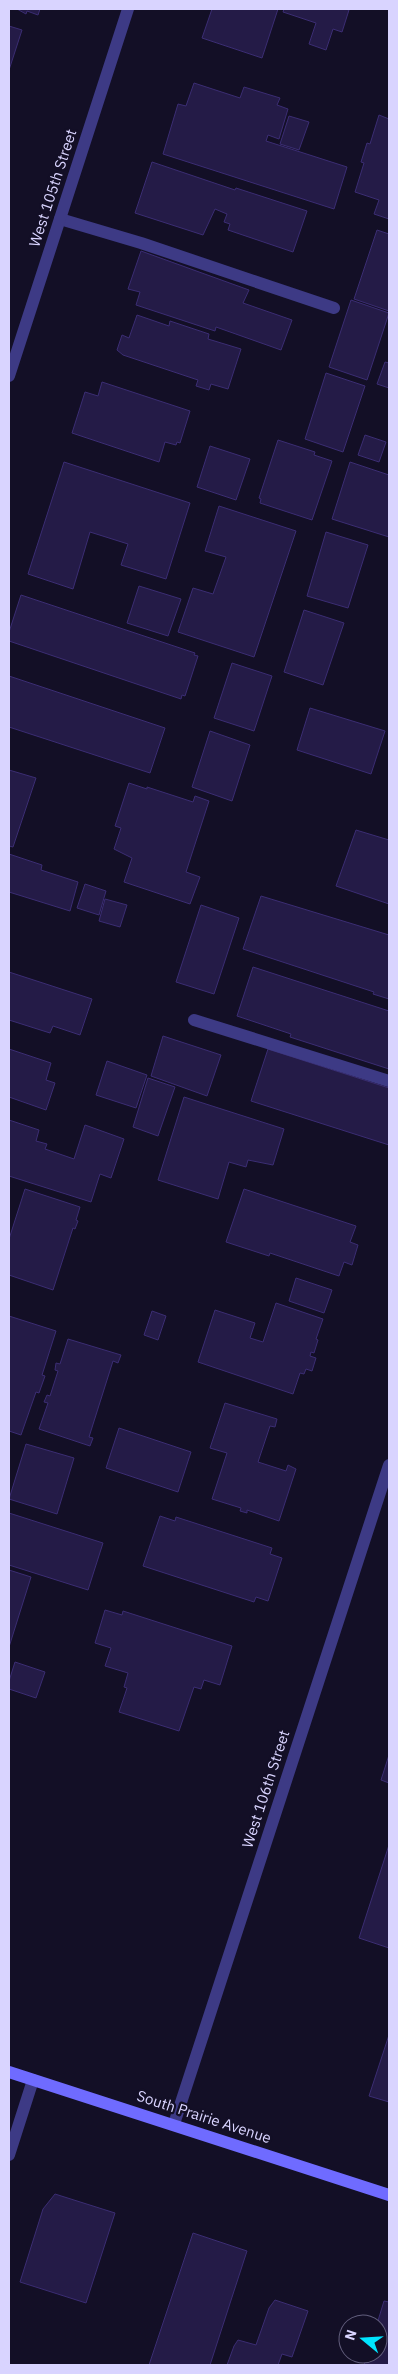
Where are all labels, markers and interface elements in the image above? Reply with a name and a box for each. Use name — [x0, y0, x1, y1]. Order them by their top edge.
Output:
street label: West 105th Street — [25, 126, 81, 249]
street label: West 106th Street — [238, 1727, 294, 1850]
street label: South Prairie Avenue — [135, 2086, 274, 2147]
north arrow — [338, 2314, 388, 2364]
text: N — [341, 2327, 361, 2343]

